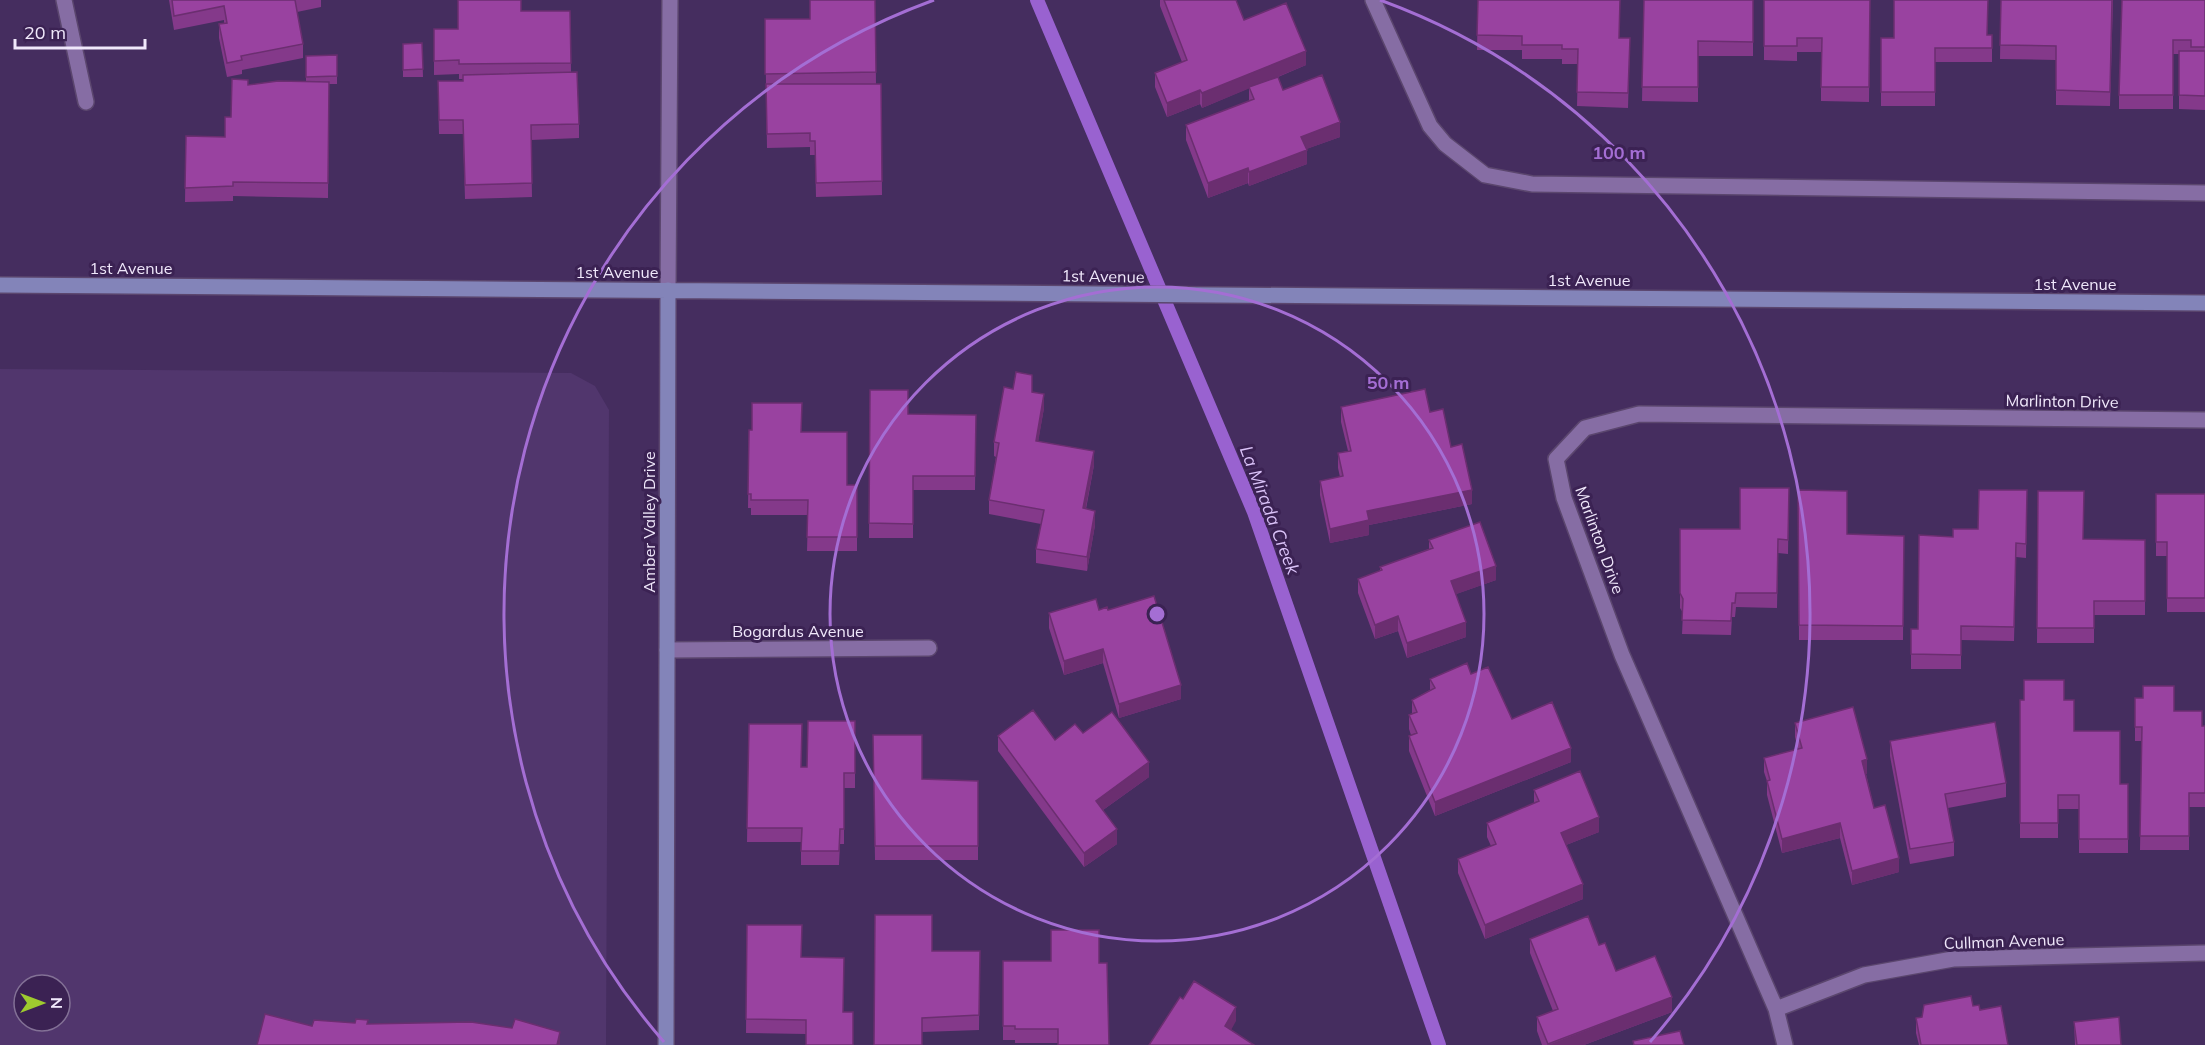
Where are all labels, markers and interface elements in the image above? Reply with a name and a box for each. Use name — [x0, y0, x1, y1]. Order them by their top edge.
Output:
scale bar — [15, 12, 146, 50]
text: 20 m — [24, 21, 66, 44]
text: 100 m — [1592, 141, 1646, 164]
street label: 1st Avenue — [90, 258, 172, 278]
street label: 1st Avenue — [576, 262, 658, 282]
street label: 1st Avenue — [1061, 265, 1145, 287]
street label: 1st Avenue — [1548, 270, 1630, 290]
street label: 1st Avenue — [2034, 274, 2116, 294]
text: 50 m — [1367, 371, 1409, 394]
street label: Marlinton Drive — [2005, 390, 2119, 412]
water label: La Mirada Creek — [1235, 442, 1305, 578]
street label: Amber Valley Drive — [639, 451, 659, 593]
street label: Marlinton Drive — [1571, 483, 1629, 597]
centre of rings — [1147, 604, 1167, 624]
street label: Bogardus Avenue — [732, 621, 864, 641]
street label: Cullman Avenue — [1943, 929, 2065, 953]
north arrow — [12, 973, 72, 1033]
text: N — [47, 997, 67, 1009]

